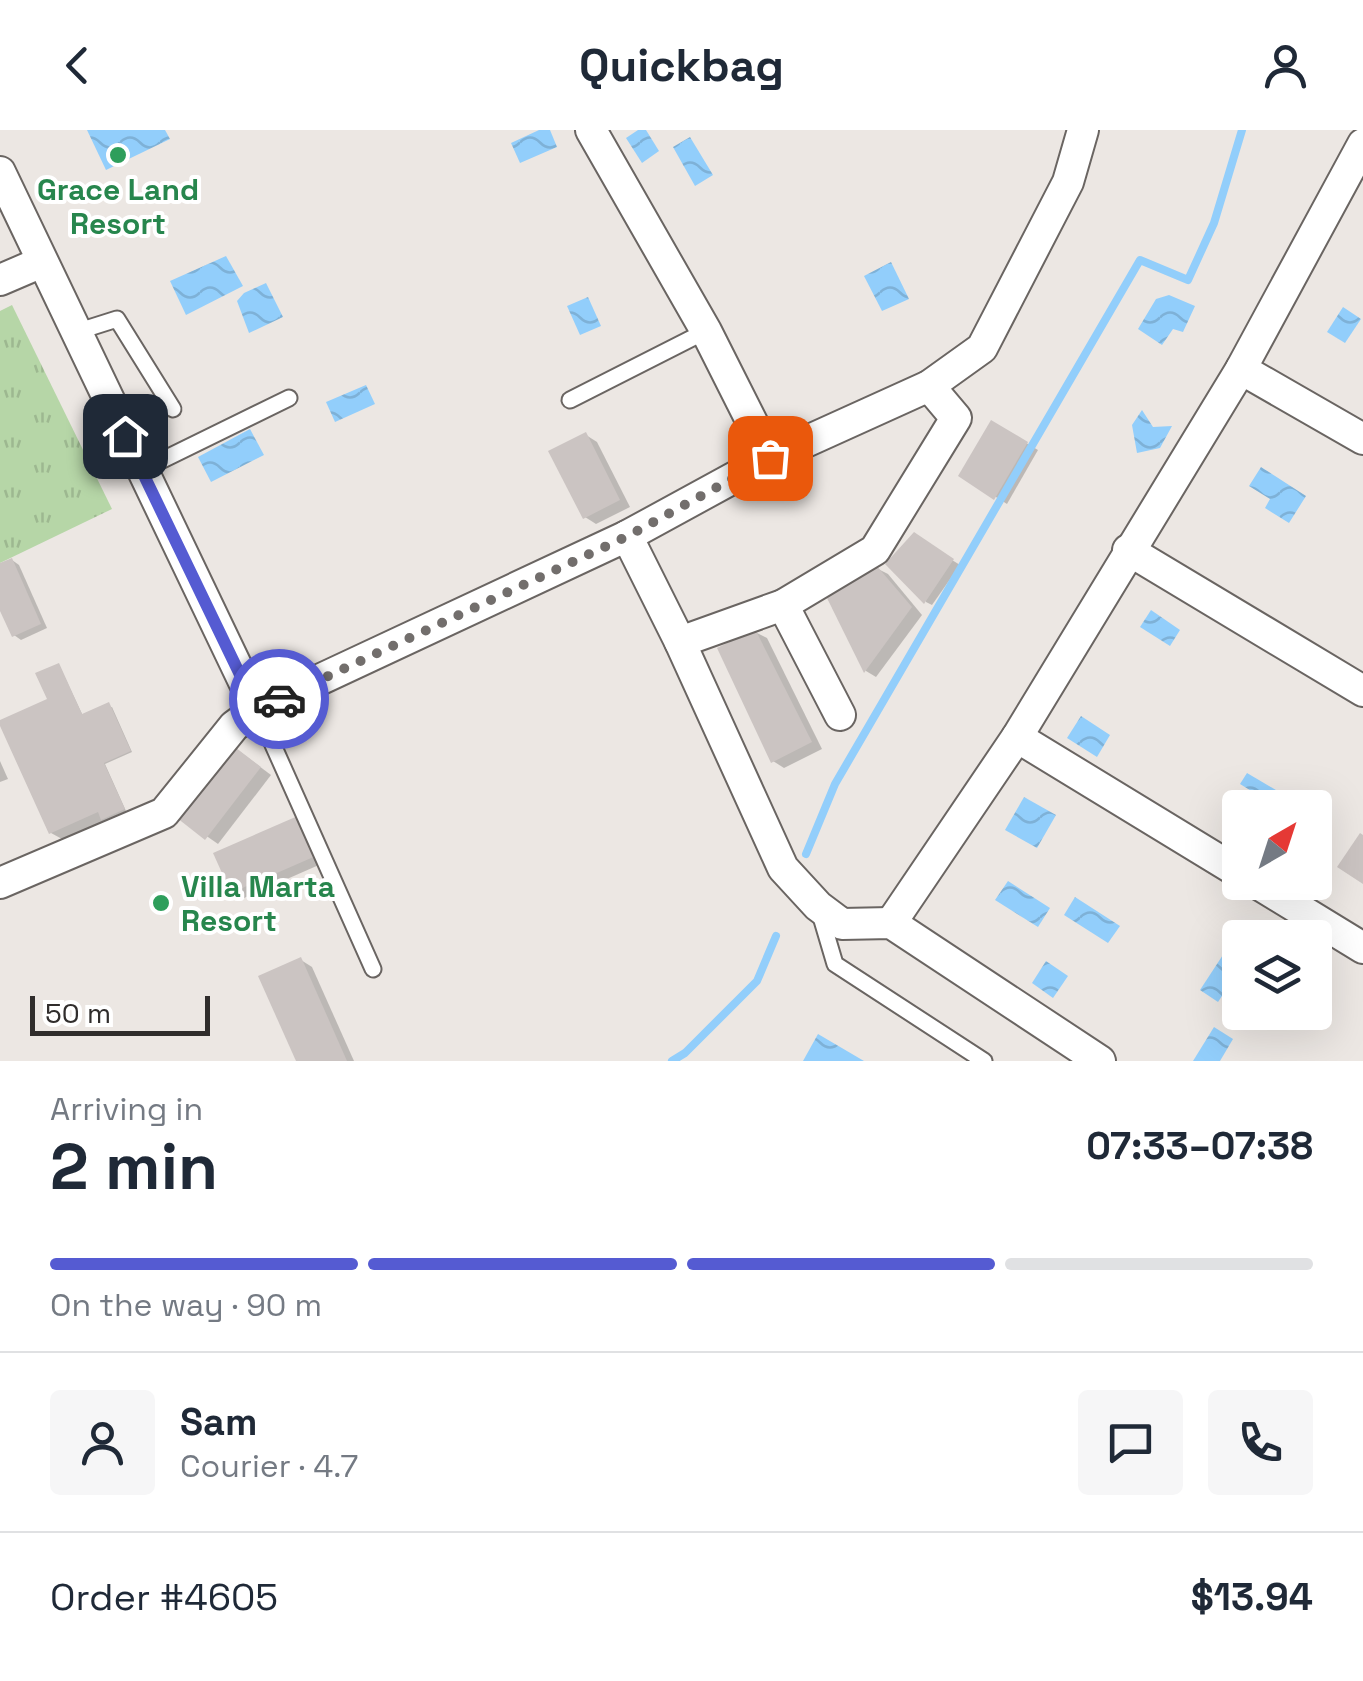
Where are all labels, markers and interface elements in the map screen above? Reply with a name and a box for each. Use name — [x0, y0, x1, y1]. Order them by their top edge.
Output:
text: Quickbag — [579, 37, 784, 94]
icon: back — [50, 38, 105, 93]
icon: person — [1258, 38, 1313, 93]
marker: Grace Land Resort — [107, 144, 129, 166]
place label: Grace Land Resort — [37, 170, 199, 243]
pin — [83, 394, 168, 479]
icon: home — [98, 409, 153, 464]
pin — [728, 416, 813, 501]
icon: bag — [743, 431, 798, 486]
courier — [229, 649, 329, 749]
icon: car — [252, 672, 307, 727]
north arrow — [1222, 790, 1332, 900]
map controls — [1222, 790, 1332, 1030]
place label: Villa Marta Resort — [181, 867, 335, 940]
marker: Villa Marta Resort — [150, 892, 172, 914]
button: layers — [1222, 920, 1332, 1030]
scale bar — [30, 991, 210, 1036]
text: 50 m — [45, 995, 111, 1031]
text: Arriving in — [50, 1089, 203, 1129]
text: 07:33–07:38 — [1086, 1122, 1313, 1170]
text: 2 min — [50, 1125, 218, 1208]
text: On the way · 90 m — [50, 1285, 322, 1325]
button: person — [50, 1390, 155, 1495]
button: chat — [1078, 1390, 1183, 1495]
button: phone — [1208, 1390, 1313, 1495]
text: Sam — [180, 1398, 257, 1446]
text: Courier · 4.7 — [180, 1446, 358, 1486]
text: Order #4605 — [50, 1573, 278, 1621]
text: $13.94 — [1191, 1573, 1313, 1621]

